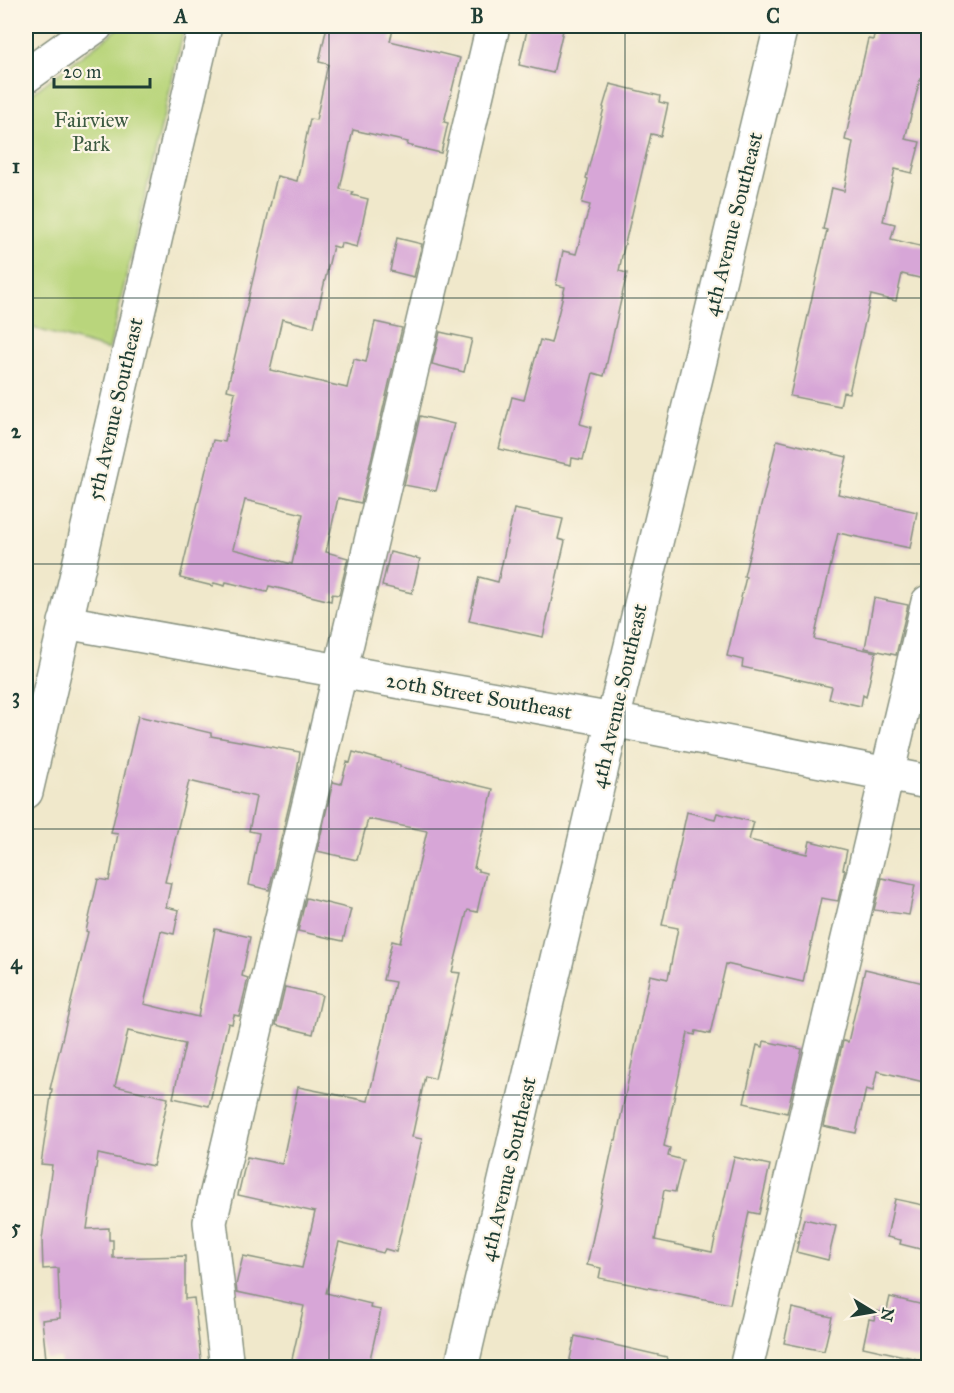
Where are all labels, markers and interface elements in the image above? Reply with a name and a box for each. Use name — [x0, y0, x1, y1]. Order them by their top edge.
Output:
text: A — [172, 4, 188, 28]
text: B — [470, 4, 484, 28]
text: C — [766, 4, 780, 28]
scale bar — [54, 51, 150, 89]
text: 20 m — [63, 61, 101, 83]
park label: Fairview Park — [54, 107, 128, 157]
street label: 4th Avenue Southeast — [698, 129, 769, 319]
text: 1 — [12, 154, 20, 178]
street label: 5th Avenue Southeast — [81, 315, 149, 503]
text: 2 — [11, 419, 22, 443]
street label: 4th Avenue Southeast — [585, 601, 653, 791]
street label: 20th Street Southeast — [384, 667, 575, 725]
text: 3 — [12, 684, 20, 709]
text: 4 — [10, 950, 22, 975]
street label: 4th Avenue Southeast — [474, 1074, 542, 1264]
text: 5 — [11, 1215, 21, 1239]
north arrow — [843, 1282, 903, 1342]
text: N — [877, 1306, 898, 1324]

